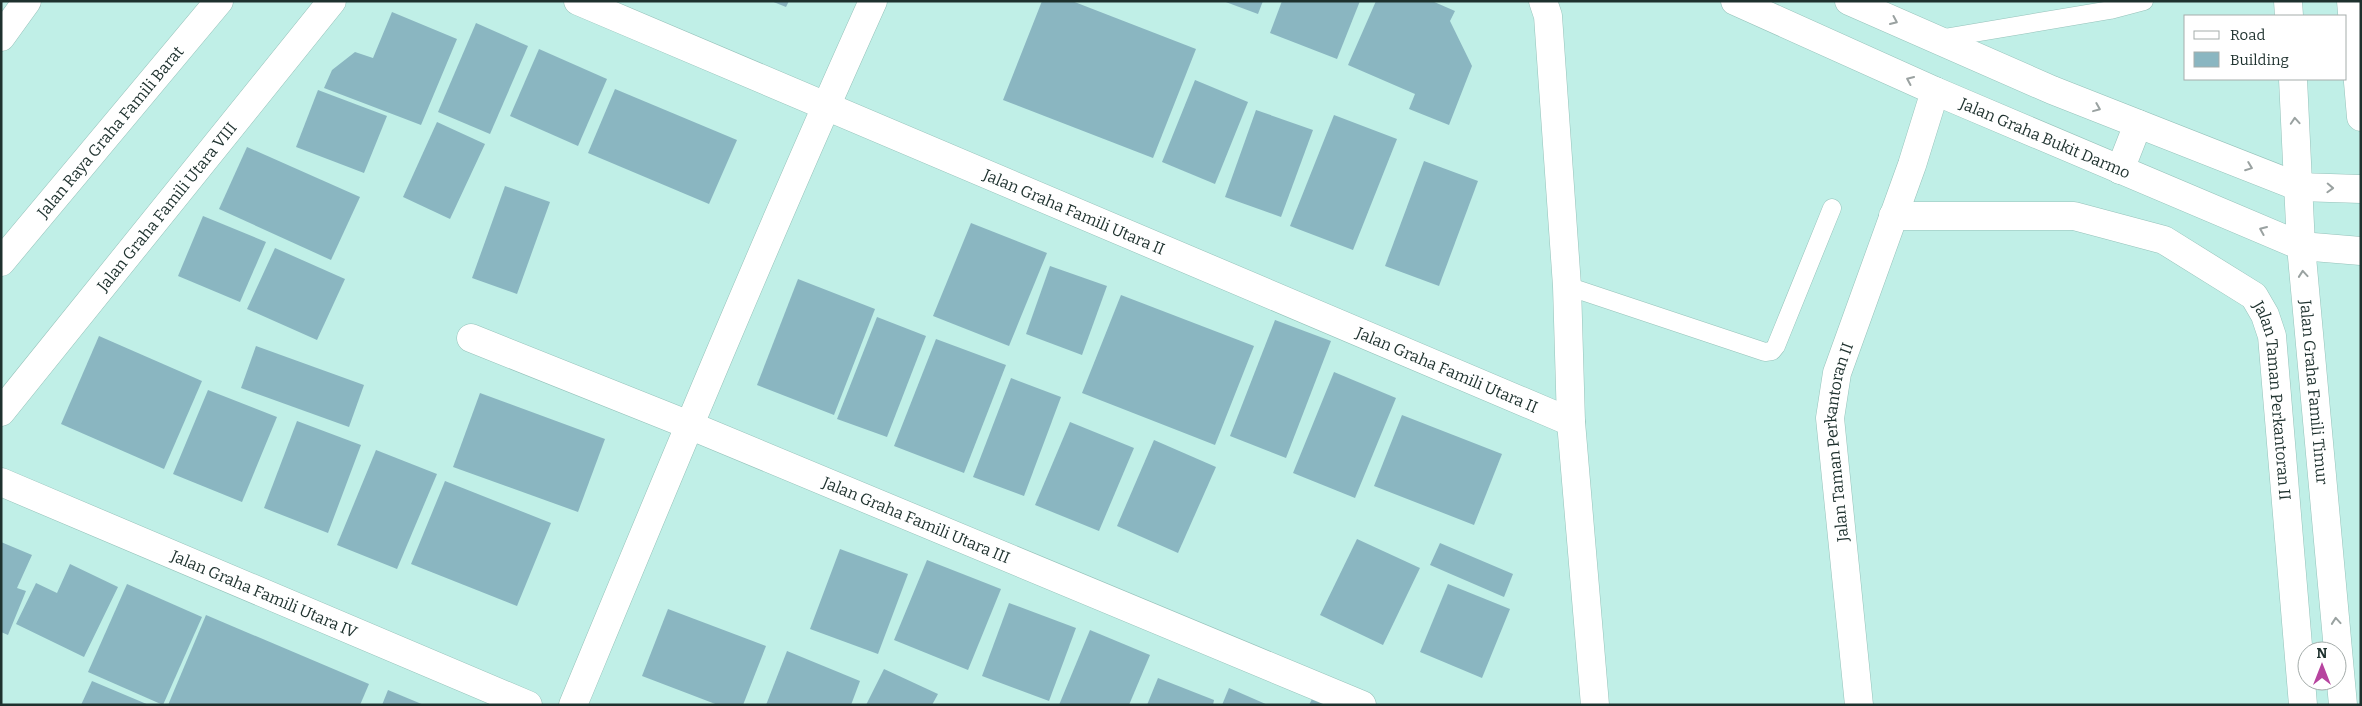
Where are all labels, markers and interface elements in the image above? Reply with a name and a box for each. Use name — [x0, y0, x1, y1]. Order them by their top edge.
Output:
one-way arrow — [1889, 15, 1898, 26]
legend — [2184, 15, 2347, 80]
text: Road — [2230, 26, 2265, 44]
street label: Jalan Raya Graha Famili Barat — [33, 42, 188, 222]
text: Building — [2230, 51, 2289, 69]
one-way arrow — [1906, 76, 1915, 86]
street label: Jalan Graha Bukit Darmo — [1956, 93, 2133, 183]
one-way arrow — [2092, 102, 2101, 112]
one-way arrow — [2290, 117, 2301, 125]
street label: Jalan Graha Famili Utara VIII — [93, 118, 241, 296]
one-way arrow — [2244, 161, 2252, 171]
street label: Jalan Graha Famili Utara II — [980, 165, 1168, 259]
one-way arrow — [2326, 183, 2334, 193]
one-way arrow — [2259, 226, 2268, 237]
one-way arrow — [2298, 270, 2309, 278]
street label: Jalan Taman Perkantoran II — [2248, 297, 2295, 501]
street label: Jalan Graha Famili Timur — [2296, 298, 2332, 485]
street label: Jalan Graha Famili Utara II — [1352, 323, 1541, 417]
street label: Jalan Taman Perkantoran II — [1821, 340, 1857, 544]
street label: Jalan Graha Famili Utara III — [819, 472, 1013, 567]
street label: Jalan Graha Famili Utara IV — [167, 546, 361, 642]
one-way arrow — [2330, 617, 2341, 625]
north arrow — [2297, 641, 2347, 691]
text: N — [2317, 645, 2328, 662]

